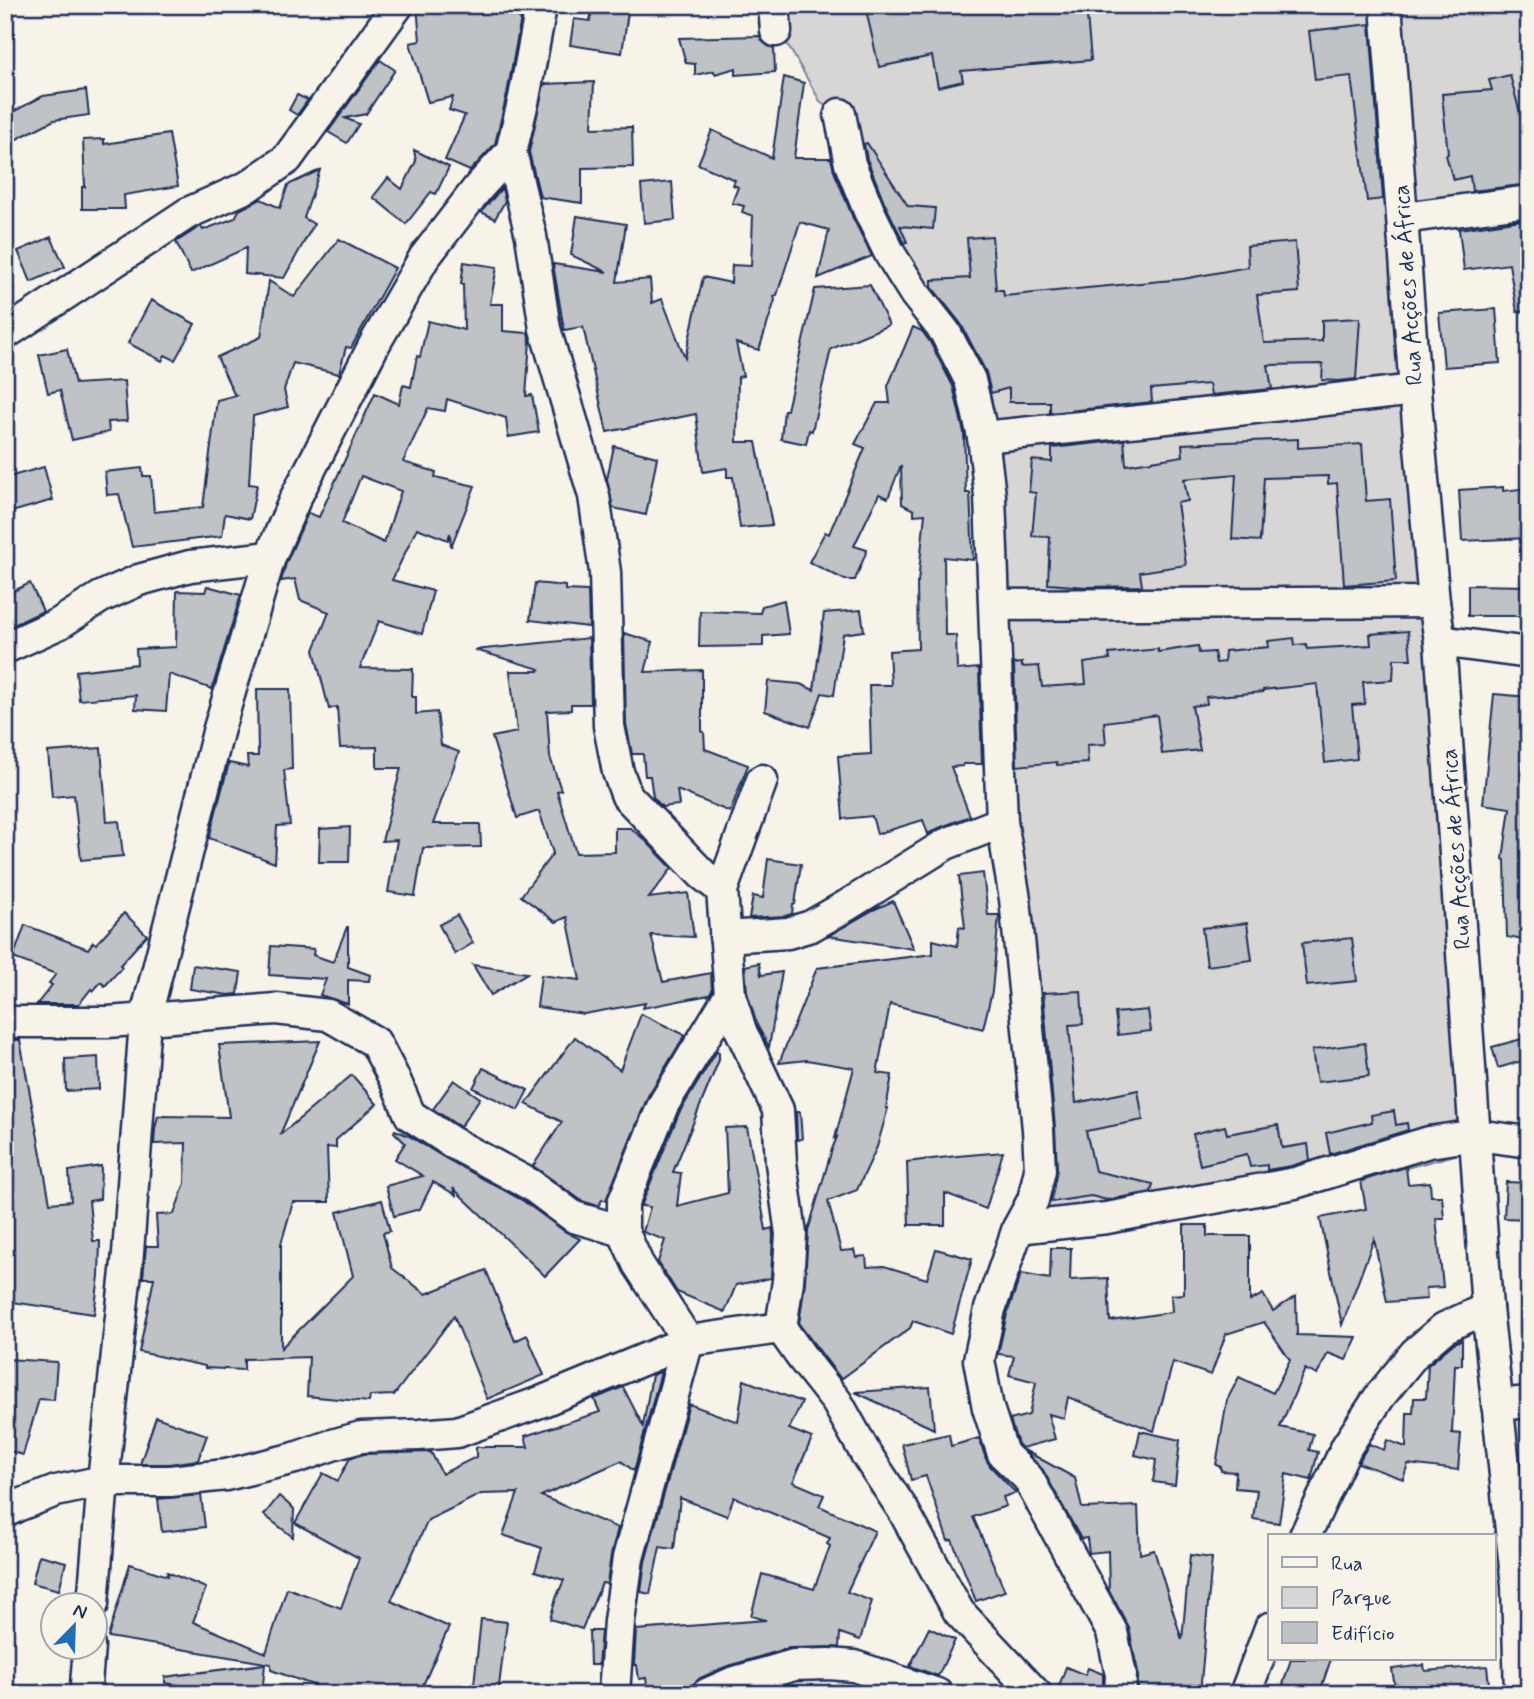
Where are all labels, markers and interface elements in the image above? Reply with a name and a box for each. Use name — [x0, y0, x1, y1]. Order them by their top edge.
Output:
street label: Rua Acções de África — [1387, 183, 1431, 386]
street label: Rua Acções de África — [1435, 747, 1479, 950]
legend — [1268, 1534, 1496, 1660]
text: Rua — [1331, 1550, 1363, 1578]
text: Parque — [1331, 1584, 1392, 1612]
north arrow — [38, 1590, 108, 1660]
text: N — [69, 1598, 91, 1626]
text: Edifício — [1331, 1620, 1395, 1648]

